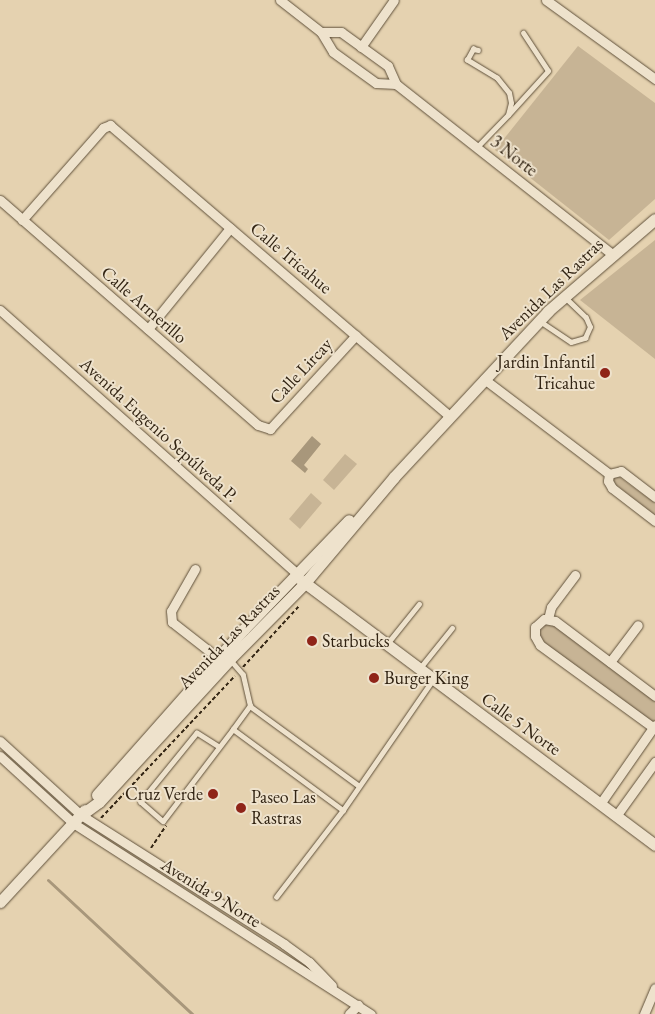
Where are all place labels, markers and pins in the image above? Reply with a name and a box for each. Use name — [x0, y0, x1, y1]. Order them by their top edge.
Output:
place label: Jardin Infantil Tricahue — [497, 352, 595, 394]
marker: Jardin Infantil Tricahue — [599, 367, 611, 379]
place label: Starbucks — [322, 630, 390, 652]
marker: Starbucks — [306, 635, 318, 647]
place label: Burger King — [384, 667, 469, 689]
marker: Burger King — [368, 672, 380, 684]
place label: Cruz Verde — [125, 783, 203, 805]
place label: Paseo Las Rastras — [251, 787, 316, 830]
marker: Cruz Verde — [207, 788, 219, 800]
marker: Paseo Las Rastras — [235, 802, 247, 814]

